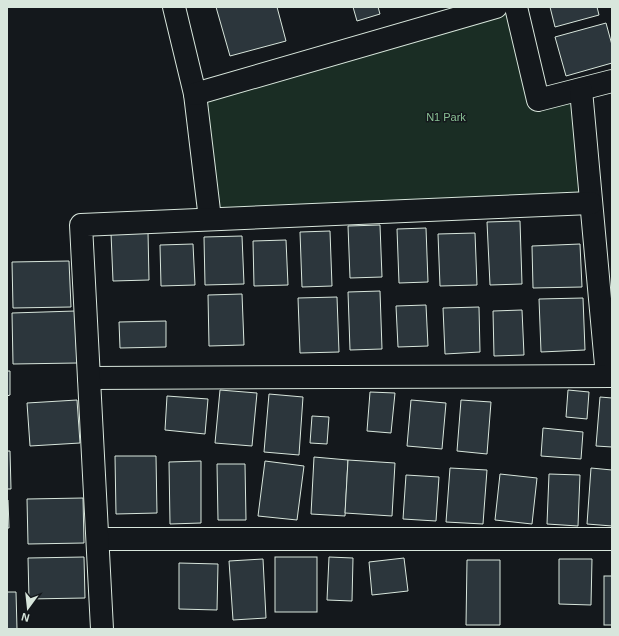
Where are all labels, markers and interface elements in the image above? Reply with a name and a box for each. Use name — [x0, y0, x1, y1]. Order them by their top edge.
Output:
park label: N1 Park — [426, 111, 466, 123]
north arrow — [8, 588, 48, 628]
text: N — [20, 611, 31, 624]

